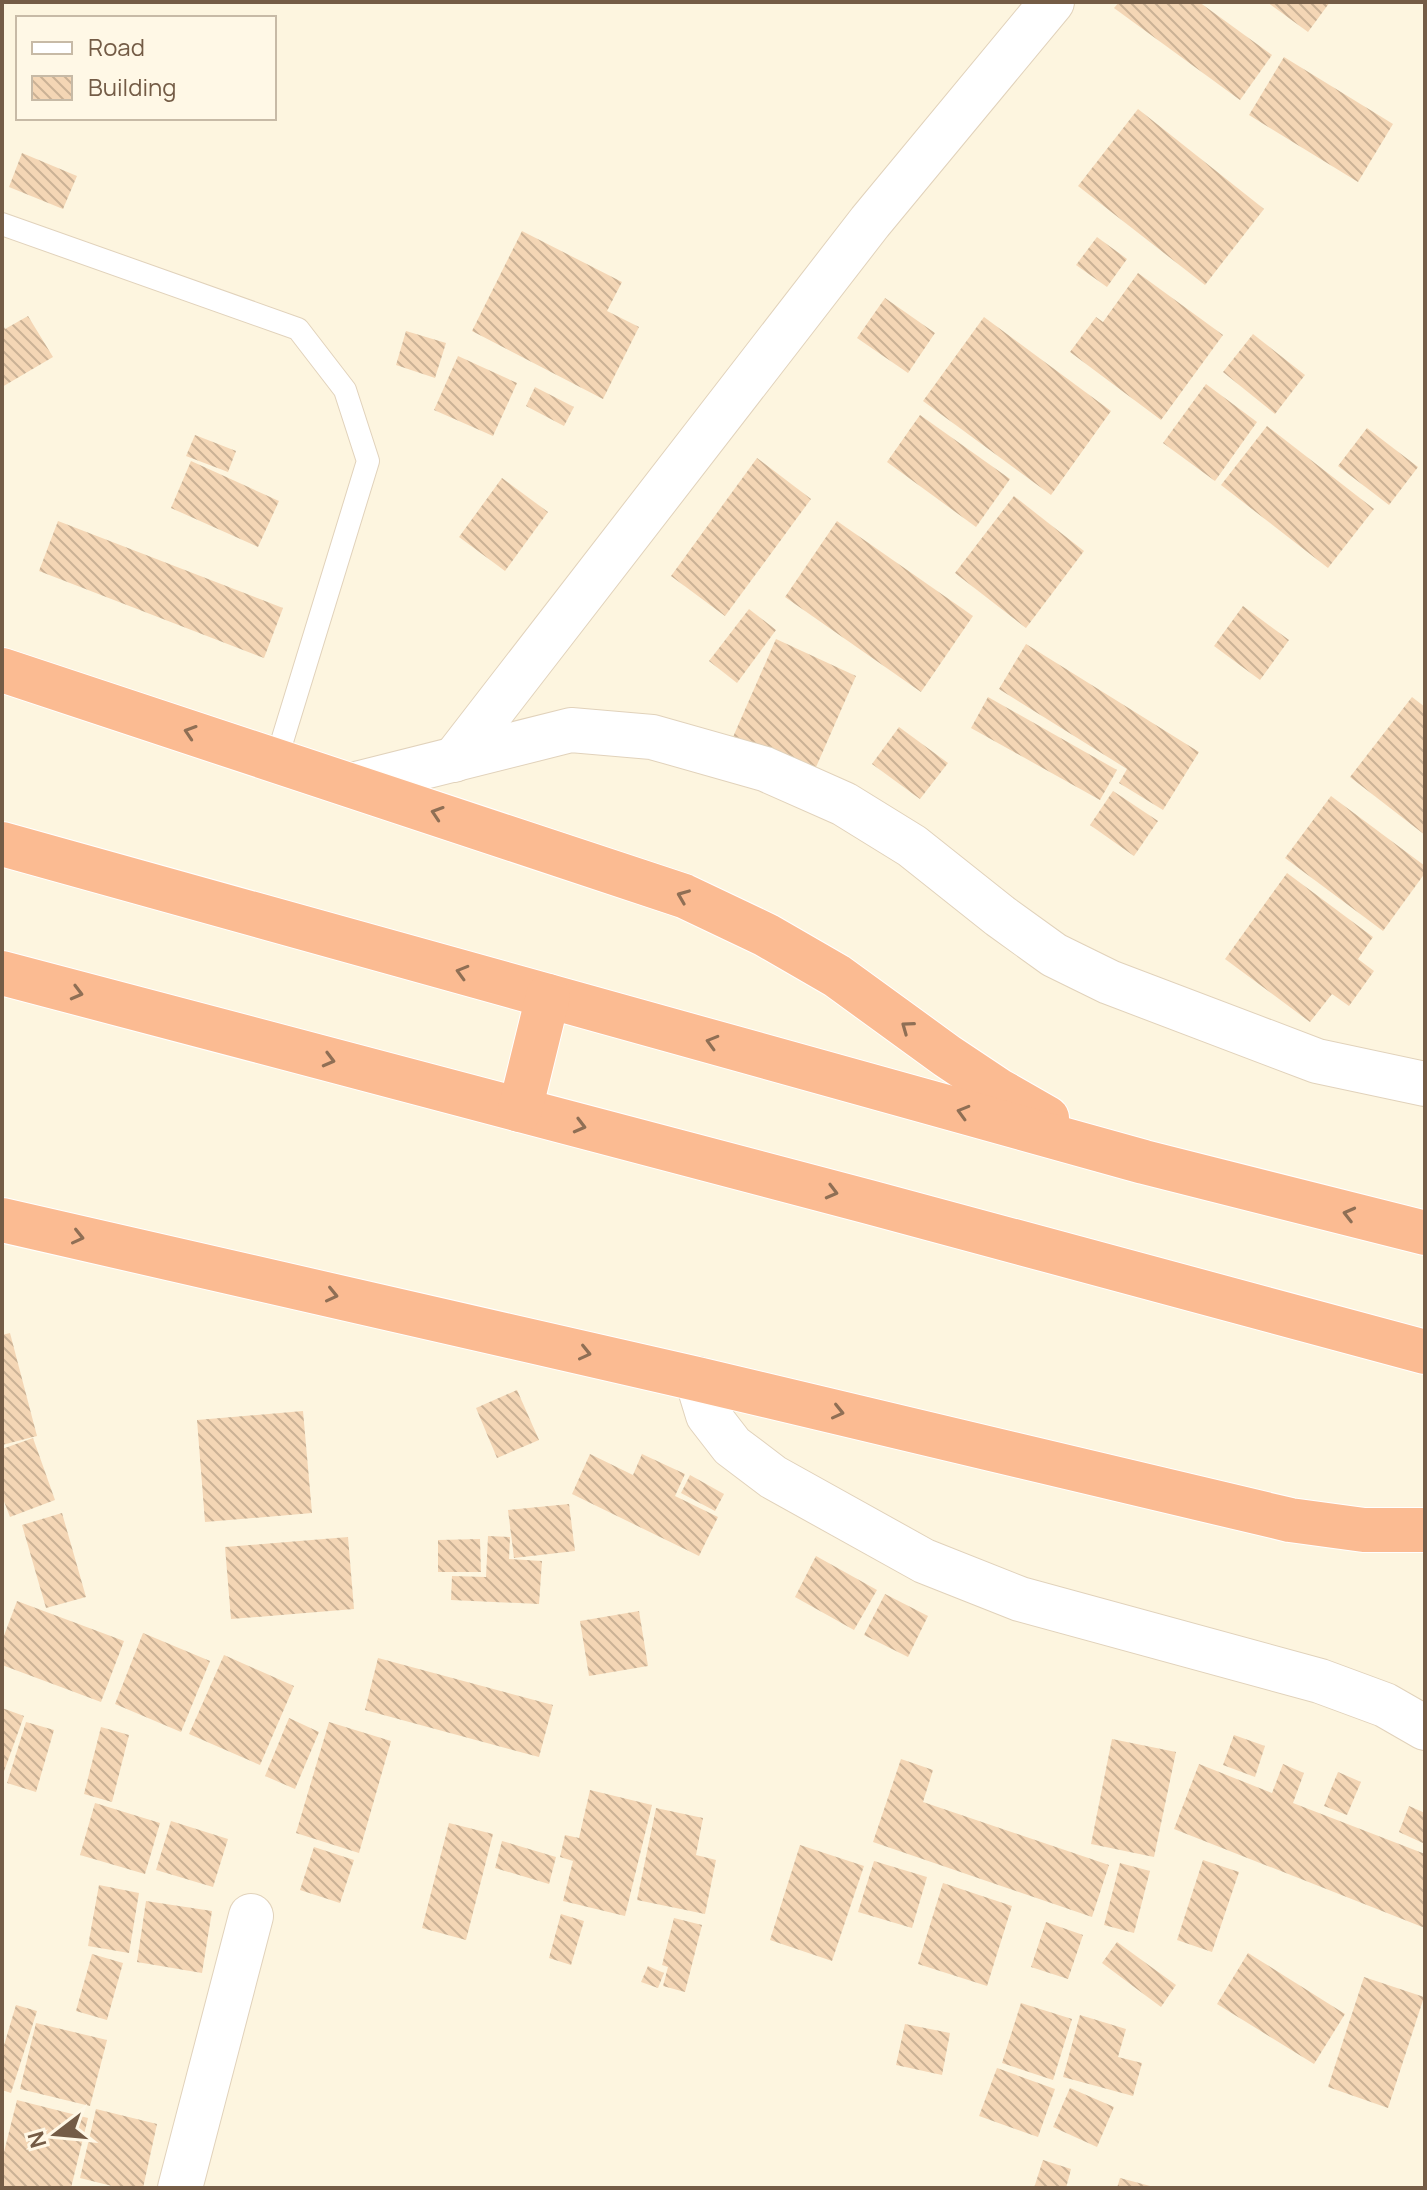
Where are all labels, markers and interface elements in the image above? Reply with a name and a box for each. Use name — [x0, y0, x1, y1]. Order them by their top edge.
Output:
legend — [16, 16, 276, 120]
text: Road — [88, 30, 145, 63]
text: Building — [88, 70, 176, 103]
one-way arrow — [183, 725, 197, 741]
one-way arrow — [430, 807, 444, 823]
one-way arrow — [677, 890, 691, 906]
one-way arrow — [455, 965, 469, 981]
one-way arrow — [70, 984, 84, 1001]
one-way arrow — [901, 1022, 916, 1036]
one-way arrow — [706, 1034, 720, 1051]
one-way arrow — [321, 1050, 335, 1067]
one-way arrow — [956, 1104, 970, 1121]
one-way arrow — [573, 1116, 587, 1133]
one-way arrow — [824, 1183, 838, 1200]
one-way arrow — [1343, 1207, 1357, 1224]
one-way arrow — [71, 1228, 84, 1245]
one-way arrow — [324, 1286, 338, 1303]
one-way arrow — [578, 1344, 591, 1361]
one-way arrow — [831, 1403, 845, 1420]
north arrow — [16, 2094, 96, 2174]
text: N — [20, 2128, 53, 2151]

